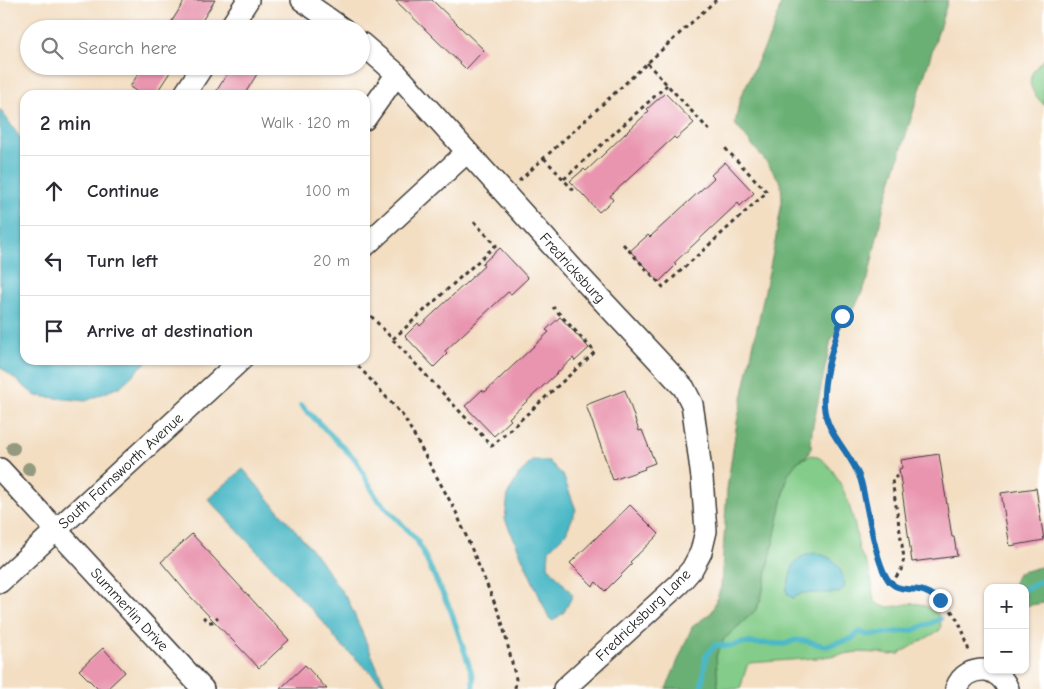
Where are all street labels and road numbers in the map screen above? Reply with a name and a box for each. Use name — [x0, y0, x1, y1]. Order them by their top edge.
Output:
street label: Fredricksburg — [536, 229, 609, 307]
street label: South Farnsworth Avenue — [55, 409, 187, 533]
street label: Summerlin Drive — [87, 564, 173, 655]
street label: Fredricksburg Lane — [592, 565, 694, 665]

